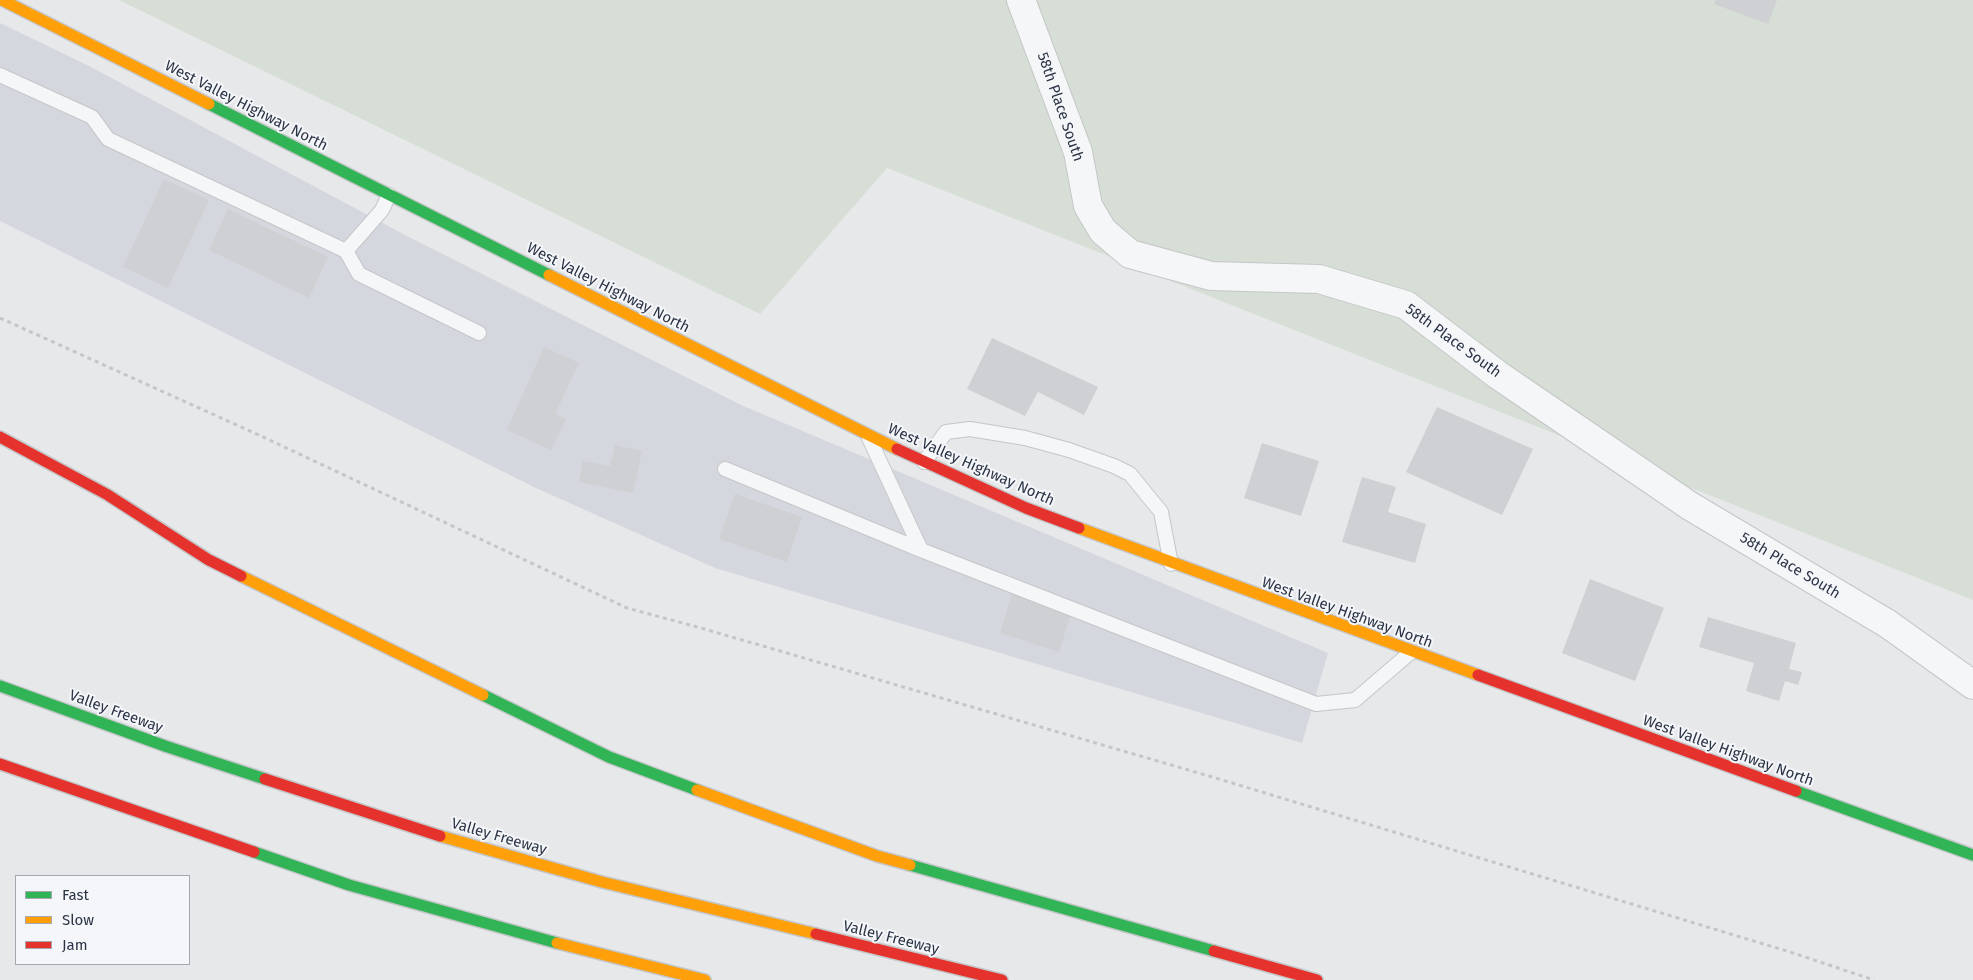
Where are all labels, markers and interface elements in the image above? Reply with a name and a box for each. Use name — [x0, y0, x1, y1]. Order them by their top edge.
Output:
street label: 58th Place South — [1033, 50, 1087, 164]
street label: West Valley Highway North — [161, 57, 331, 155]
street label: West Valley Highway North — [523, 239, 693, 337]
street label: 58th Place South — [1402, 300, 1504, 382]
street label: West Valley Highway North — [885, 420, 1057, 510]
street label: 58th Place South — [1737, 529, 1843, 603]
street label: West Valley Highway North — [1259, 574, 1435, 652]
street label: Valley Freeway — [67, 687, 165, 737]
street label: West Valley Highway North — [1640, 712, 1816, 790]
street label: Valley Freeway — [449, 815, 549, 859]
legend — [15, 875, 190, 965]
text: Fast — [62, 886, 89, 904]
text: Slow — [62, 911, 94, 929]
street label: Valley Freeway — [841, 917, 941, 959]
text: Jam — [62, 936, 88, 954]

